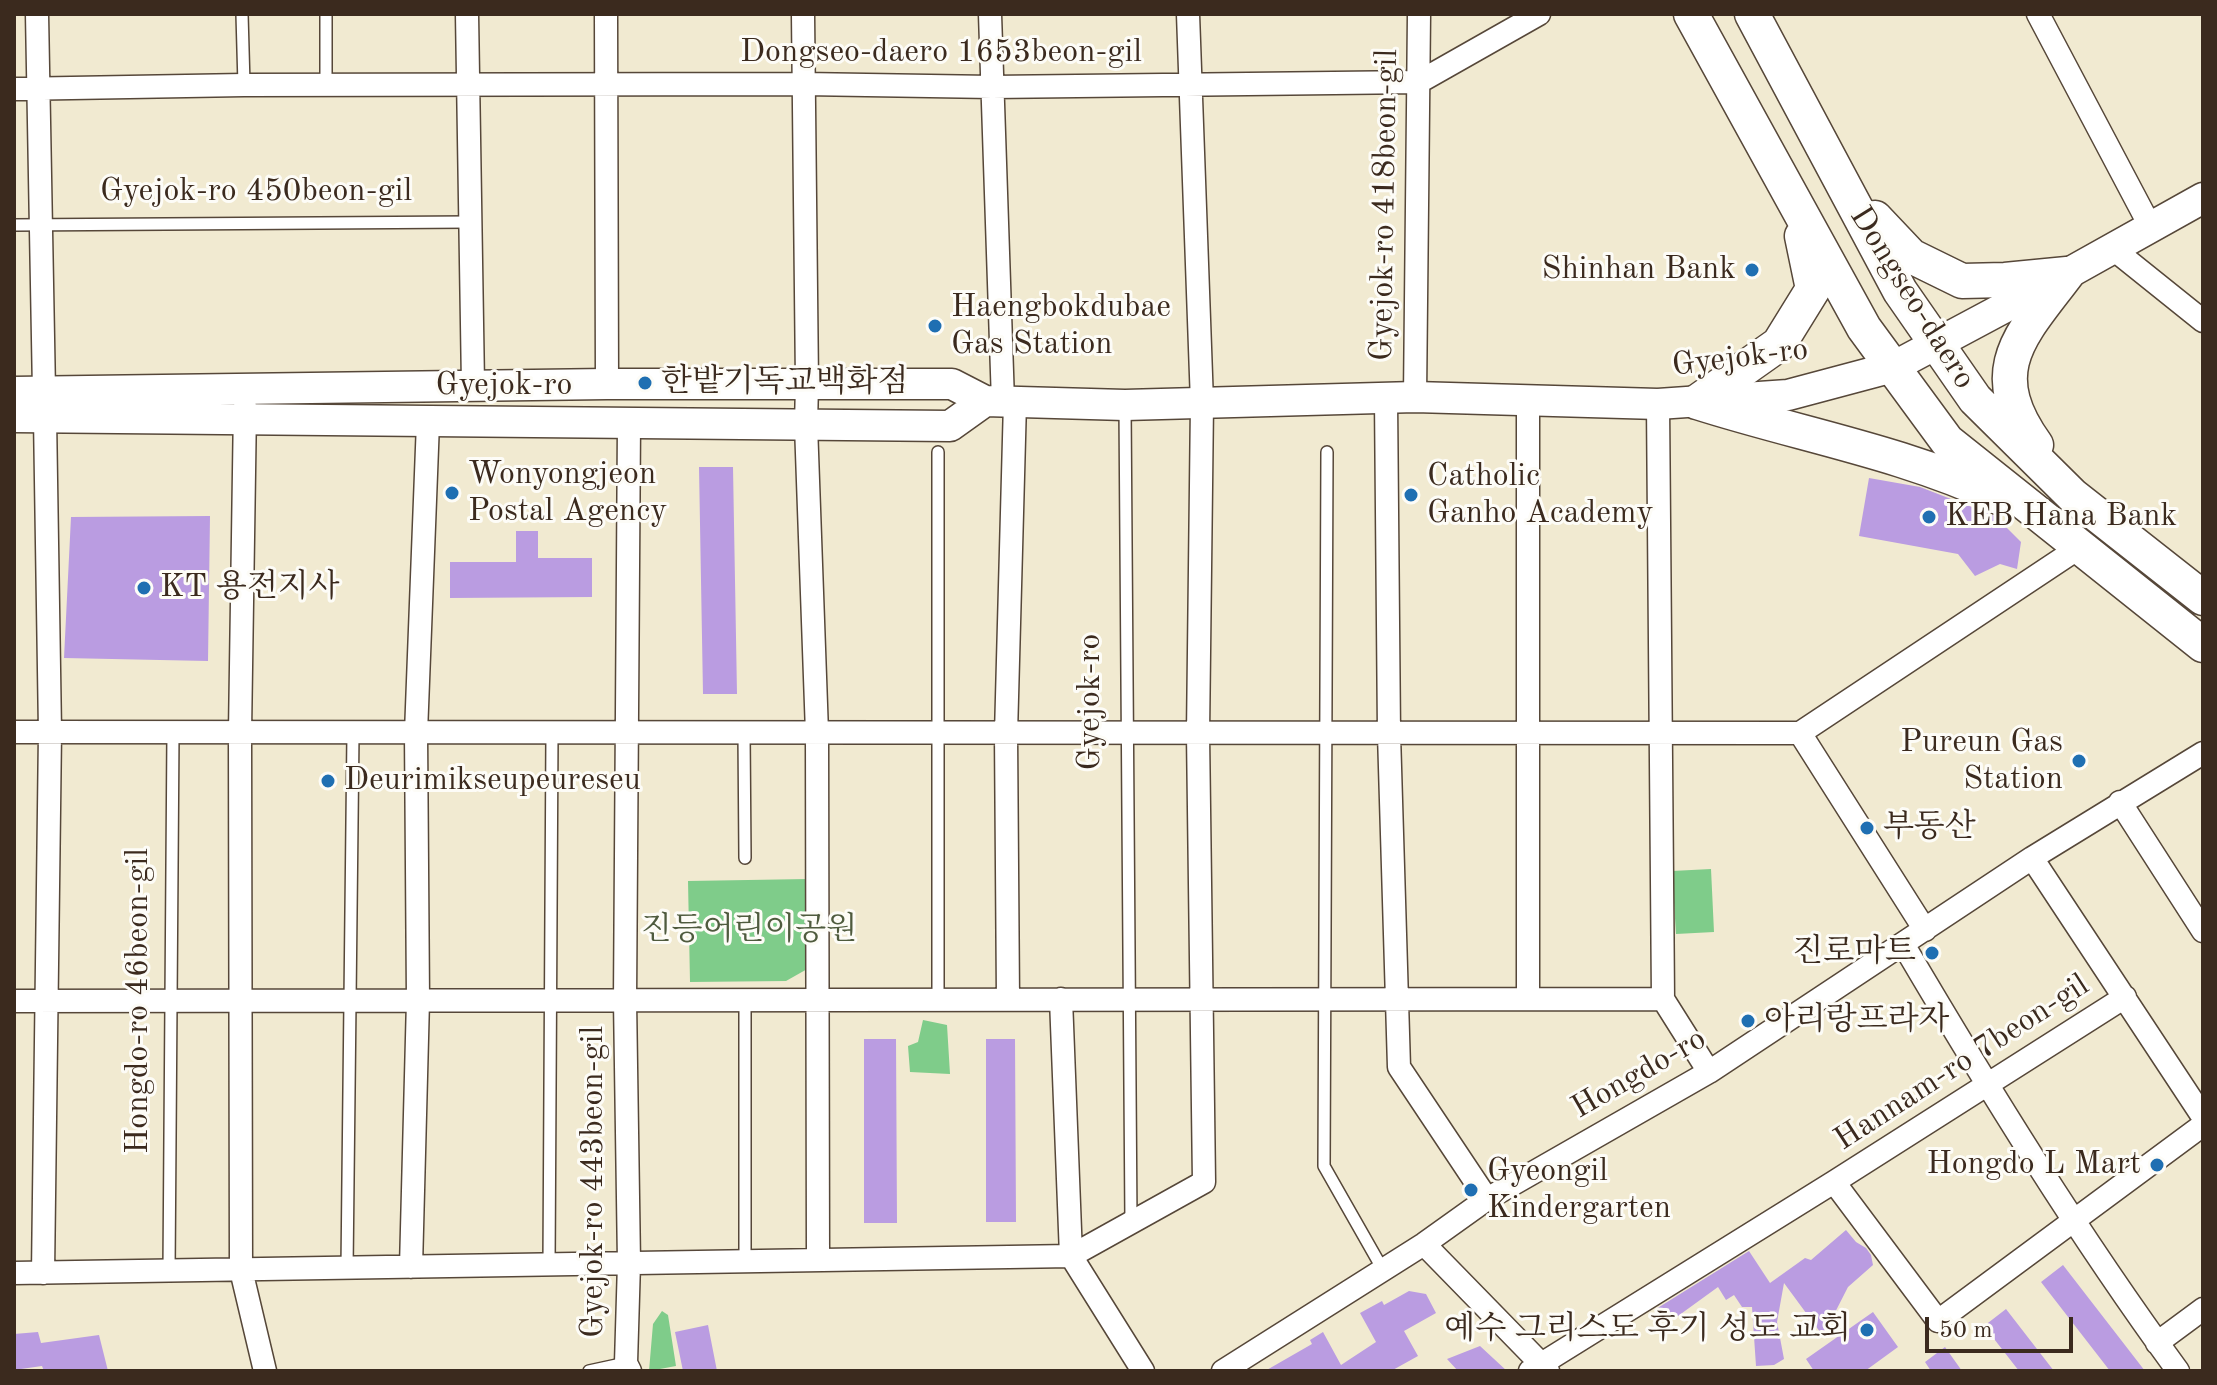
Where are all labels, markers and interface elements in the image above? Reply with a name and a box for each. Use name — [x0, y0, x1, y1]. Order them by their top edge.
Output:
street label: Dongseo-daero 1653beon-gil — [740, 34, 1142, 72]
street label: Gyejok-ro 418beon-gil — [1363, 49, 1407, 361]
street label: Gyejok-ro 450beon-gil — [100, 173, 412, 211]
street label: Dongseo-daero — [1841, 200, 1983, 396]
place label: Shinhan Bank — [1542, 251, 1736, 289]
marker: Shinhan Bank — [1743, 261, 1761, 279]
place label: Haengbokdubae Gas Station — [951, 289, 1171, 364]
marker: Haengbokdubae Gas Station — [926, 317, 944, 335]
street label: Gyejok-ro — [1670, 331, 1810, 385]
place label: 한밭기독교백화점 — [661, 364, 908, 402]
street label: Gyejok-ro — [436, 367, 572, 405]
marker: 한밭기독교백화점 — [636, 374, 654, 392]
place label: Wonyongjeon Postal Agency — [468, 456, 667, 531]
place label: Catholic Ganho Academy — [1427, 458, 1653, 533]
marker: Wonyongjeon Postal Agency — [443, 484, 461, 502]
marker: Catholic Ganho Academy — [1402, 486, 1420, 504]
place label: KEB Hana Bank — [1945, 498, 2177, 536]
marker: KEB Hana Bank — [1920, 508, 1938, 526]
place label: KT 용전지사 — [160, 569, 340, 607]
marker: KT 용전지사 — [135, 579, 153, 597]
street label: Gyejok-ro — [1072, 634, 1110, 770]
place label: Pureun Gas Station — [1900, 724, 2063, 799]
marker: Pureun Gas Station — [2070, 752, 2088, 770]
place label: Deurimikseupeureseu — [344, 762, 641, 800]
marker: Deurimikseupeureseu — [319, 772, 337, 790]
place label: 부동산 — [1883, 809, 1976, 847]
marker: 부동산 — [1858, 819, 1876, 837]
street label: Hongdo-ro 46beon-gil — [120, 848, 158, 1154]
park label: 진등어린이공원 — [641, 912, 857, 950]
place label: 진로마트 — [1792, 934, 1916, 972]
marker: 진로마트 — [1923, 944, 1941, 962]
street label: Hannam-ro 7beon-gil — [1828, 966, 2096, 1160]
place label: 아리랑프라자 — [1764, 1002, 1949, 1040]
marker: 아리랑프라자 — [1739, 1012, 1757, 1030]
street label: Hongdo-ro — [1565, 1020, 1713, 1128]
street label: Gyejok-ro 443beon-gil — [575, 1026, 613, 1338]
place label: Hongdo L Mart — [1926, 1146, 2141, 1184]
place label: Gyeongil Kindergarten — [1487, 1153, 1671, 1228]
marker: Hongdo L Mart — [2148, 1156, 2166, 1174]
marker: Gyeongil Kindergarten — [1462, 1181, 1480, 1199]
scale bar — [1929, 1301, 2077, 1351]
place label: 예수 그리스도 후기 성도 교회 — [1444, 1311, 1851, 1349]
text: 50 m — [1939, 1319, 1993, 1343]
marker: 예수 그리스도 후기 성도 교회 — [1858, 1321, 1876, 1339]

